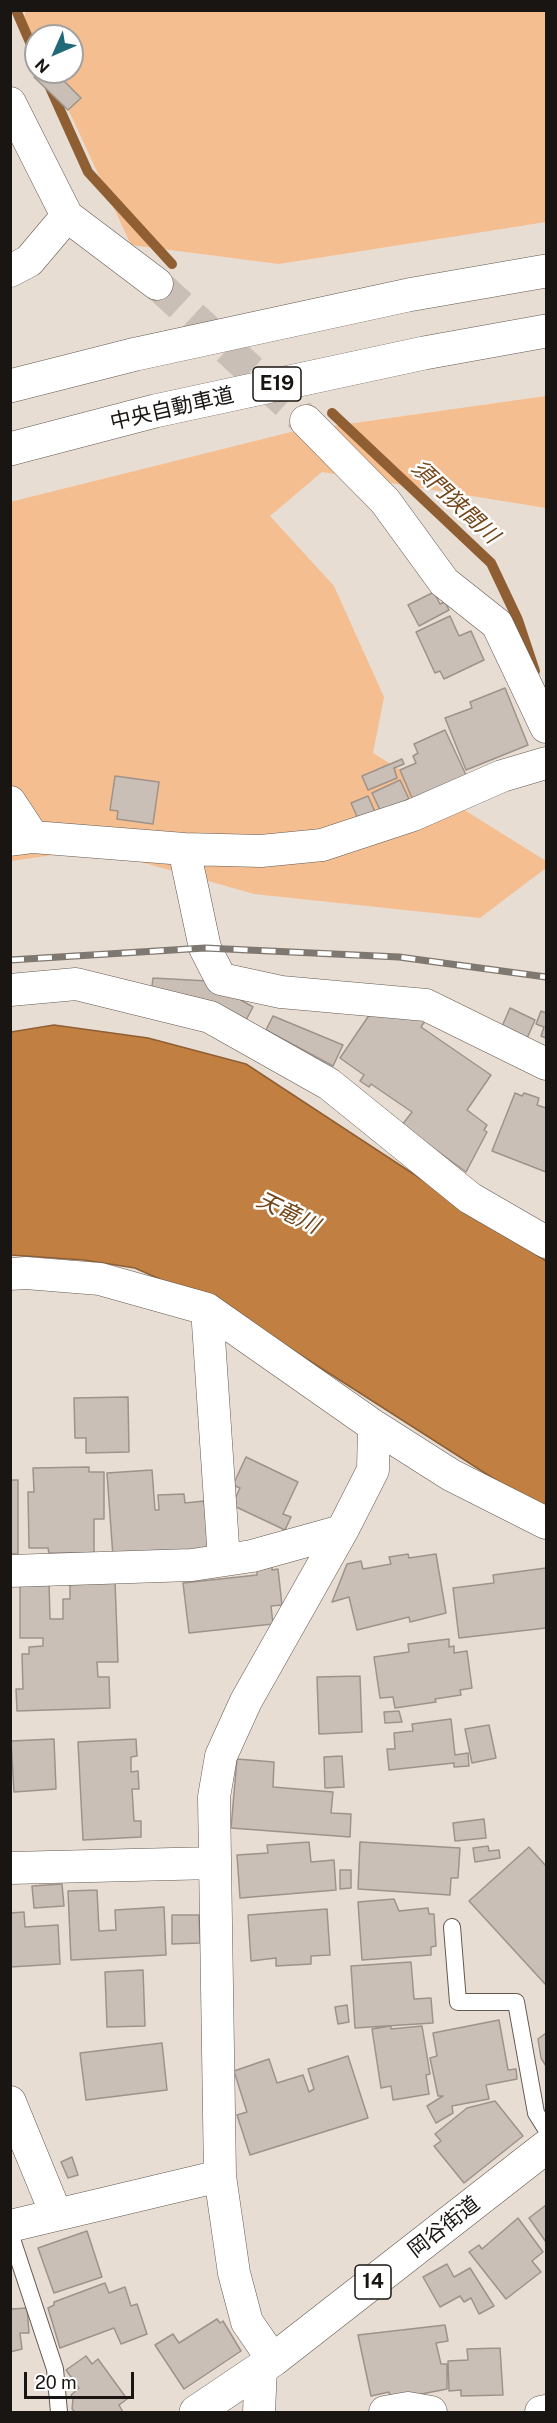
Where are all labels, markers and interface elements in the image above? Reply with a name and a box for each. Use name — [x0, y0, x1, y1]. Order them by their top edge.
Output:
north arrow — [24, 24, 84, 84]
text: N — [31, 55, 53, 77]
road number: E19 — [253, 367, 301, 401]
street label: 中央自動車道 — [108, 383, 236, 435]
water label: 須門狭間川 — [406, 455, 504, 549]
water label: 天竜川 — [253, 1187, 323, 1239]
street label: 岡谷街道 — [403, 2191, 485, 2263]
road number: 14 — [355, 2265, 391, 2299]
scale bar — [27, 2360, 136, 2398]
text: 20 m — [35, 2372, 77, 2393]

